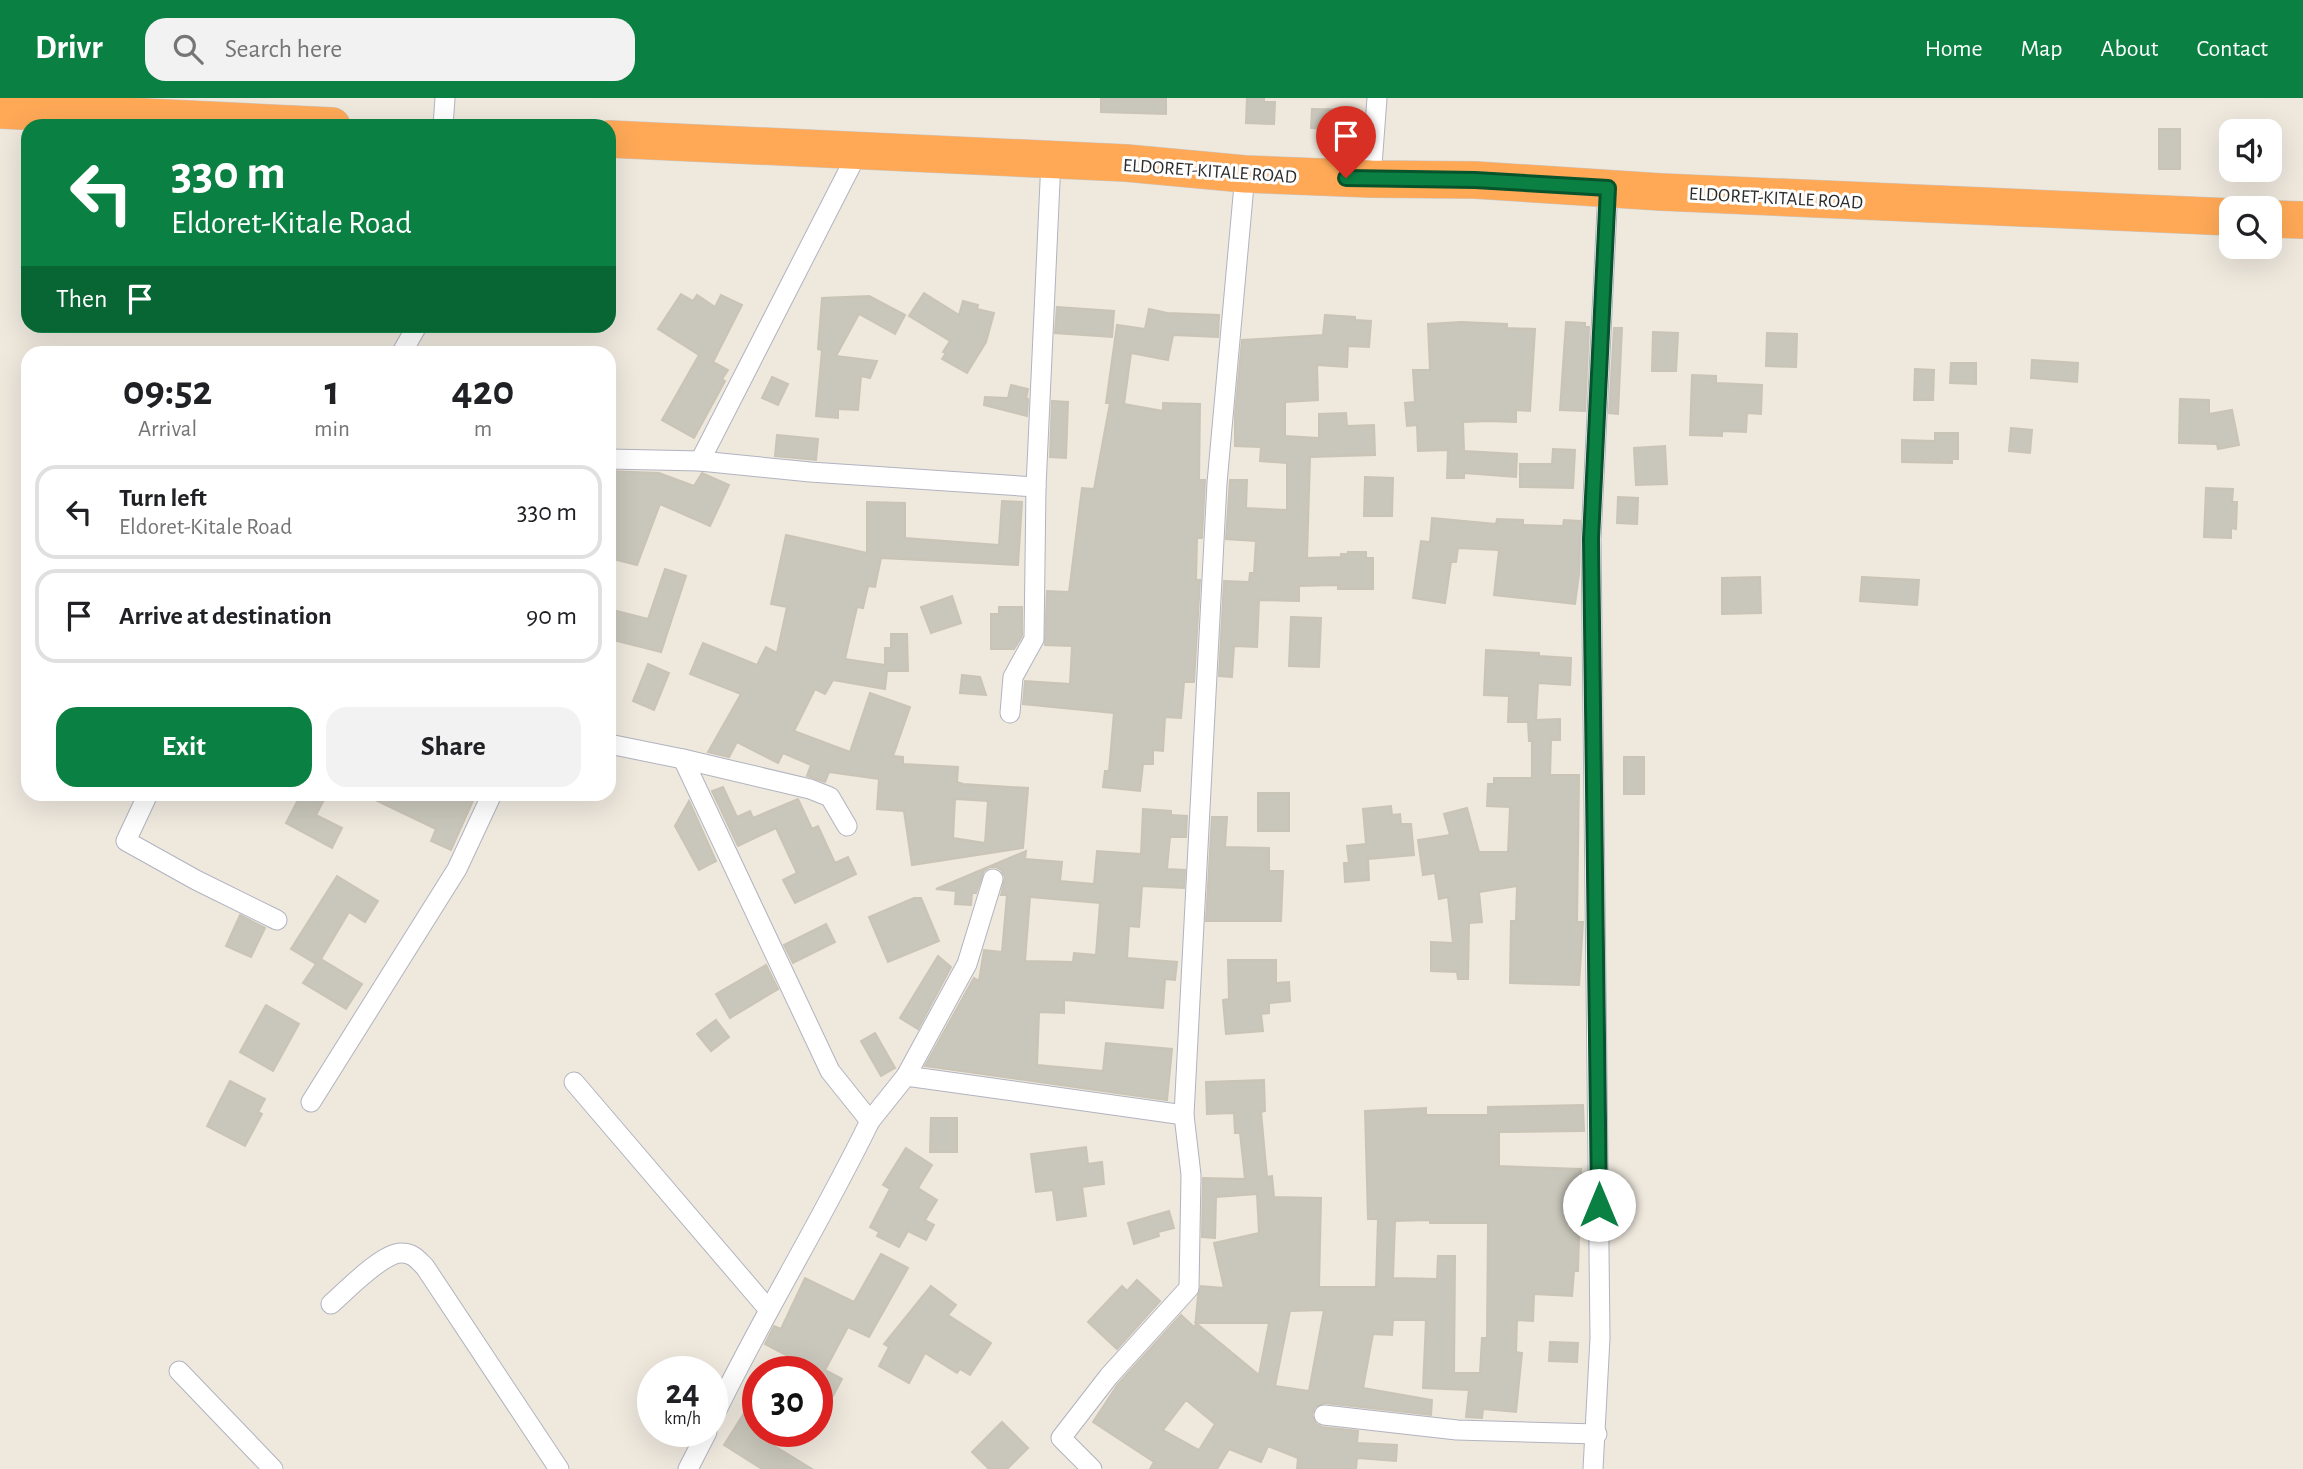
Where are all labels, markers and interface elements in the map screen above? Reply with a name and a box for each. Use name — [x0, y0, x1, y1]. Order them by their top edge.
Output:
search box — [145, 18, 635, 81]
icon: search — [169, 30, 207, 68]
text: Drivr — [35, 32, 103, 65]
text: Search here — [225, 36, 342, 62]
text: Home — [1925, 37, 1983, 61]
text: Map — [2021, 37, 2063, 61]
text: About — [2101, 37, 2158, 61]
text: Contact — [2196, 37, 2268, 61]
pin — [1316, 106, 1376, 178]
icon: arrive — [1327, 117, 1365, 155]
map controls — [2219, 119, 2282, 259]
button: sound — [2219, 119, 2282, 182]
icon: left — [56, 147, 147, 238]
text: 330 m — [171, 149, 286, 198]
street label: ELDORET-KITALE ROAD — [1122, 156, 1298, 187]
street label: ELDORET-KITALE ROAD — [1688, 184, 1864, 213]
button: search — [2219, 196, 2282, 259]
text: Eldoret-Kitale Road — [171, 207, 412, 239]
icon: arrive — [121, 280, 159, 318]
text: Then — [56, 286, 107, 312]
text: 09:52 — [123, 370, 212, 412]
text: 1 — [324, 370, 340, 412]
text: 420 — [452, 370, 514, 412]
text: Arrival — [138, 418, 197, 441]
text: min — [314, 418, 350, 441]
text: m — [474, 418, 492, 441]
text: Turn left — [119, 485, 207, 511]
icon: left — [60, 493, 98, 531]
text: 330 m — [517, 499, 577, 525]
text: Eldoret-Kitale Road — [119, 516, 292, 539]
icon: arrive — [60, 597, 98, 635]
text: Arrive at destination — [119, 603, 332, 629]
text: 90 m — [526, 603, 577, 629]
button: Exit — [56, 707, 312, 787]
button: Share — [326, 707, 581, 787]
position arrow — [1562, 1168, 1636, 1242]
speed limit sign: 30 — [742, 1356, 833, 1447]
text: 24 — [665, 1375, 700, 1410]
text: km/h — [664, 1410, 701, 1428]

